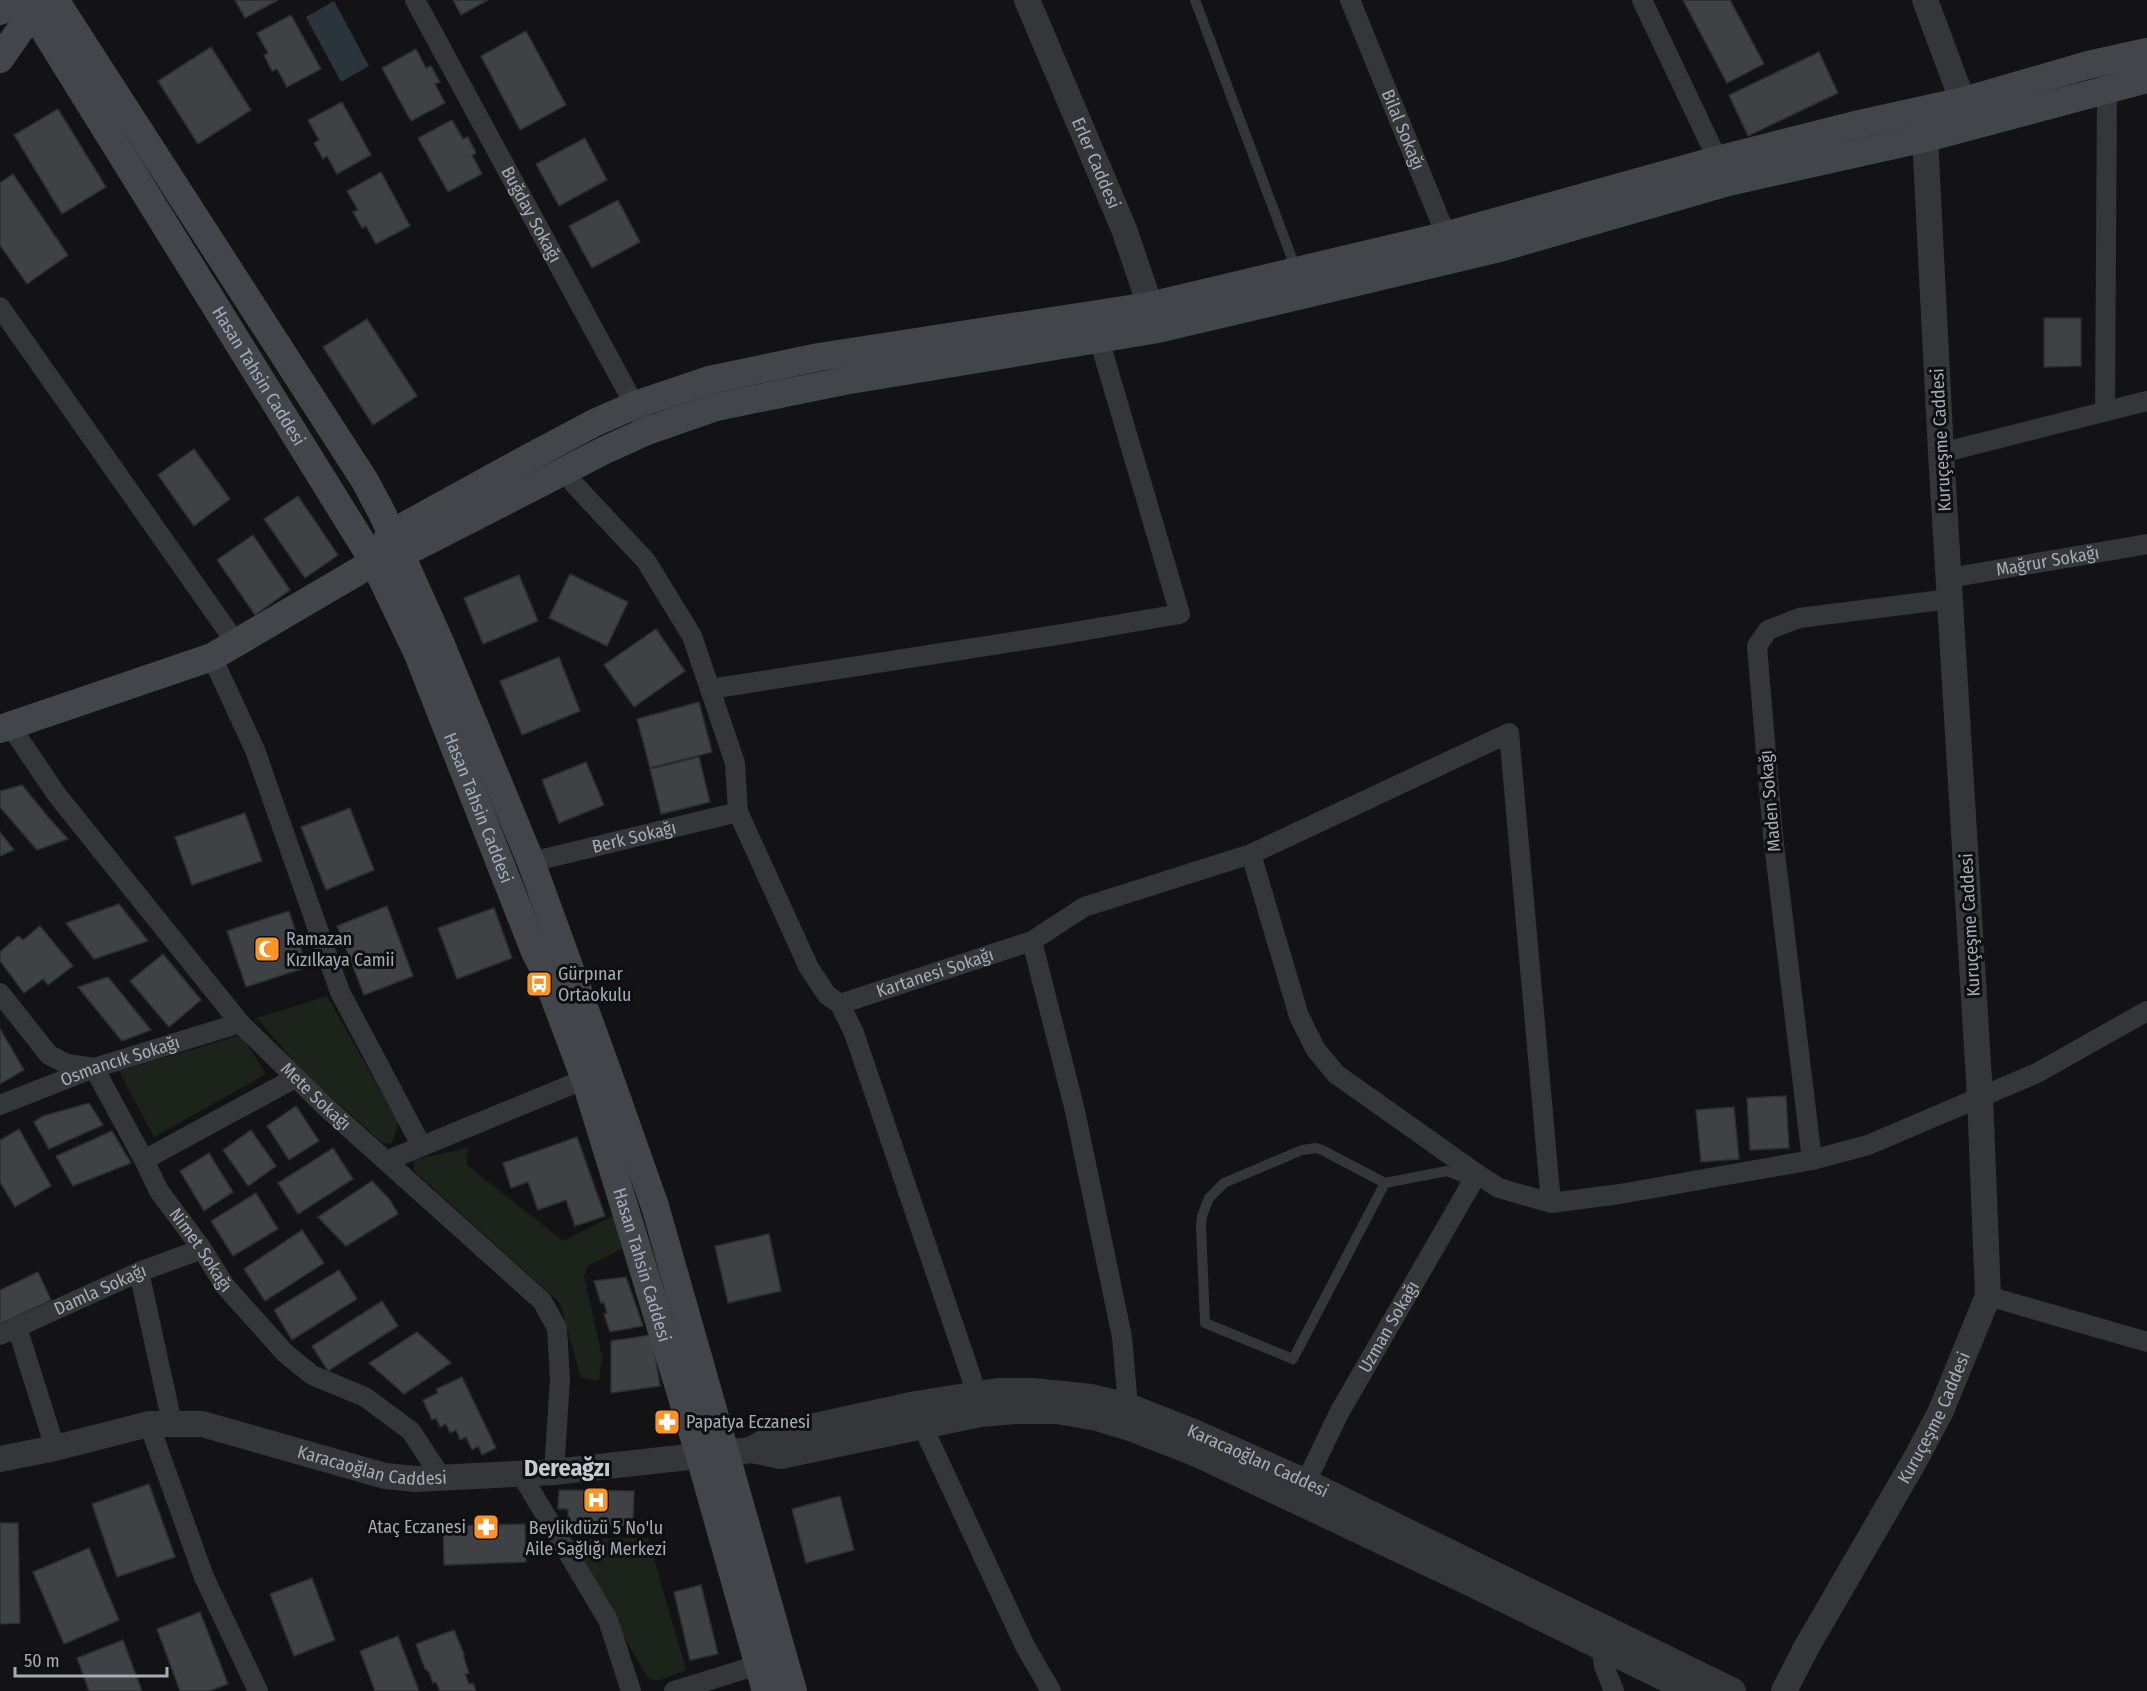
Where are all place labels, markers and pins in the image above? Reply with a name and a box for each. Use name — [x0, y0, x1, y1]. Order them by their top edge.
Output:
place label: Ramazan Kızılkaya Camii — [286, 928, 395, 971]
mosque icon: Ramazan Kızılkaya Camii — [252, 934, 282, 964]
place label: Gürpınar Ortaokulu — [558, 963, 631, 1006]
bus stop icon: Gürpınar Ortaokulu — [524, 969, 554, 999]
pharmacy icon: Papatya Eczanesi — [652, 1407, 682, 1437]
place label: Papatya Eczanesi — [686, 1411, 810, 1433]
hospital icon: Beylikdüzü 5 No'lu Aile Sağlığı Merkezi — [581, 1485, 611, 1515]
pharmacy icon: Ataç Eczanesi — [471, 1512, 501, 1542]
place label: Ataç Eczanesi — [368, 1516, 466, 1538]
place label: Beylikdüzü 5 No'lu Aile Sağlığı Merkezi — [526, 1517, 666, 1560]

